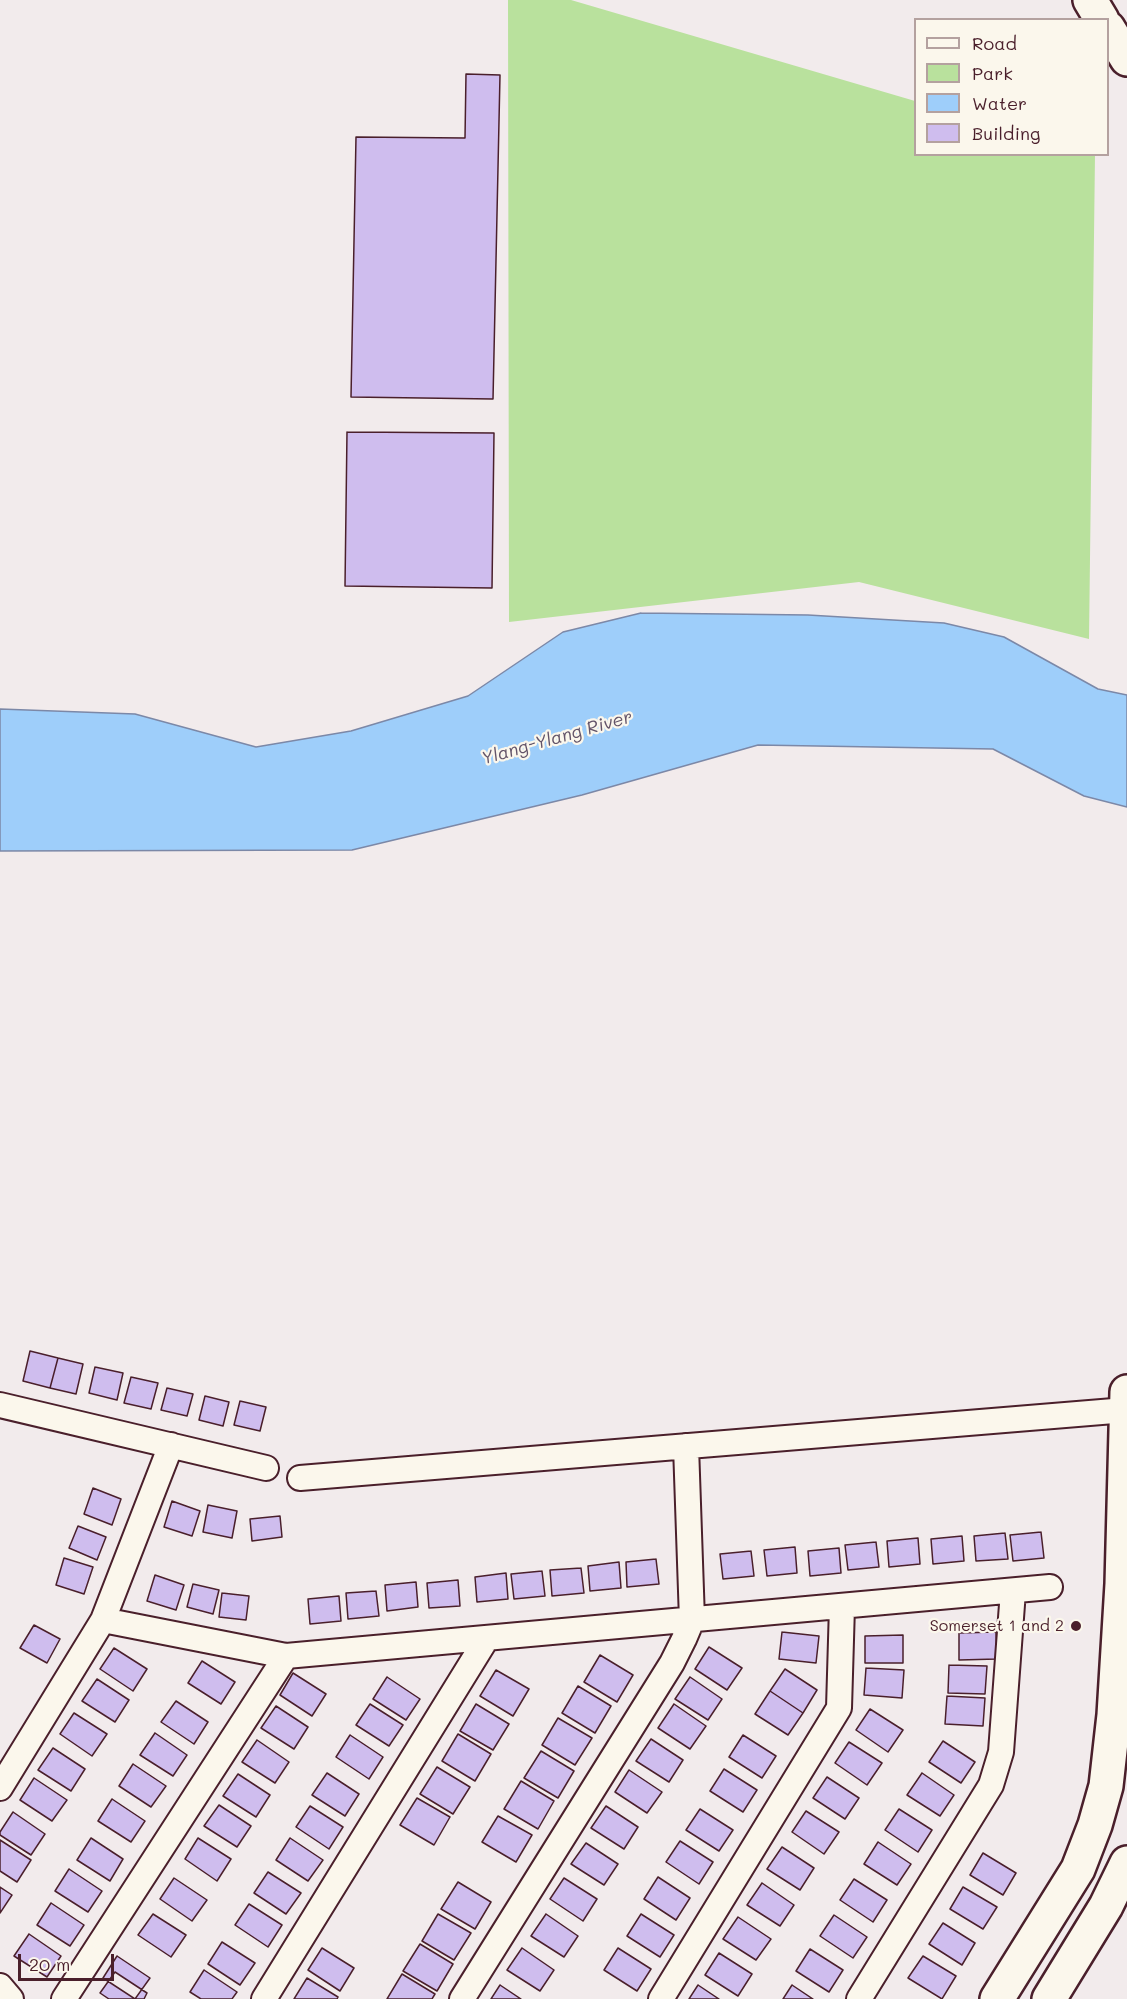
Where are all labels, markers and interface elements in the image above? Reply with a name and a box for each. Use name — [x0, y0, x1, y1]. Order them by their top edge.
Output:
legend — [914, 18, 1109, 156]
text: Road — [972, 31, 1017, 55]
text: Park — [972, 61, 1013, 85]
text: Water — [972, 91, 1027, 115]
text: Building — [972, 121, 1040, 145]
water label: Ylang-Ylang River — [479, 706, 635, 770]
place label: Somerset 1 and 2 — [930, 1616, 1064, 1636]
marker: Somerset 1 and 2 — [1069, 1619, 1083, 1633]
scale bar — [21, 1942, 117, 1980]
text: 20 m — [29, 1952, 70, 1976]

